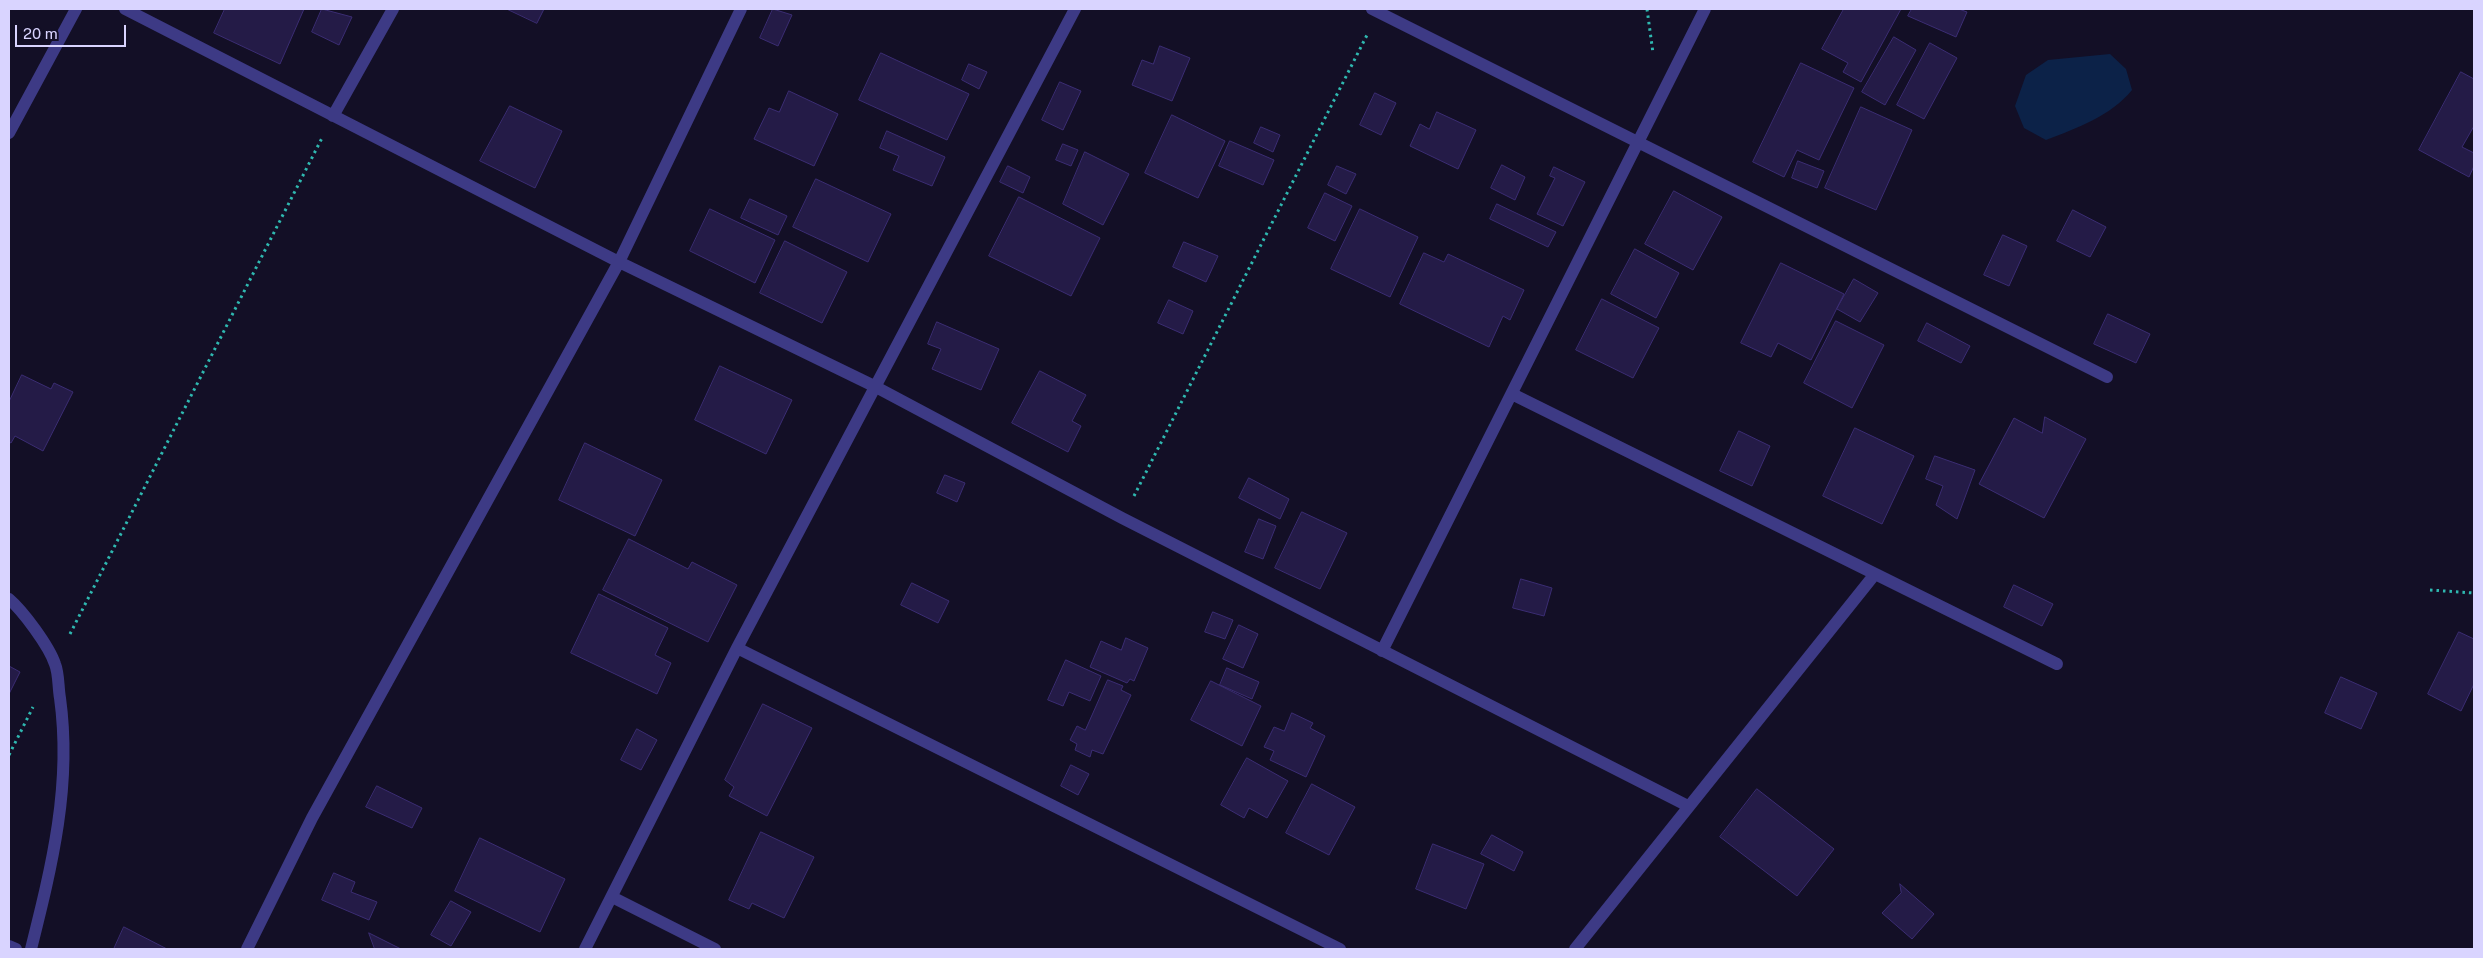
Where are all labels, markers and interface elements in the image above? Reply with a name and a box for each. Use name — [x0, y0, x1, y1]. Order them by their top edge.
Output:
scale bar — [18, 15, 129, 47]
text: 20 m — [23, 25, 58, 42]

